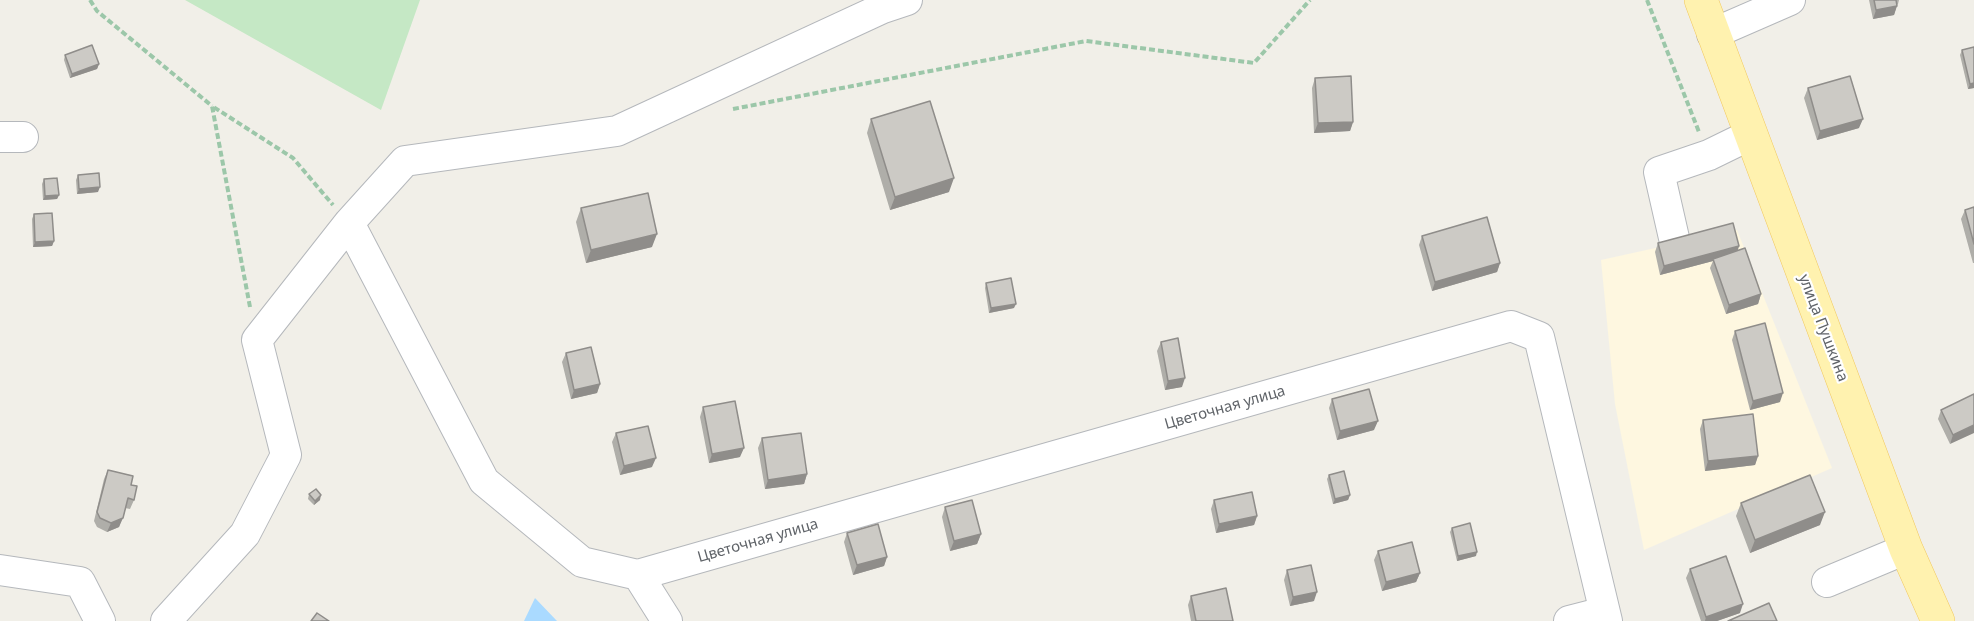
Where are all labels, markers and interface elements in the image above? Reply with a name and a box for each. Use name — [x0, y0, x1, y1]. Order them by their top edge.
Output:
street label: улица Пушкина — [1794, 272, 1852, 384]
street label: Цветочная улица — [1163, 382, 1287, 434]
street label: Цветочная улица — [696, 515, 820, 567]

